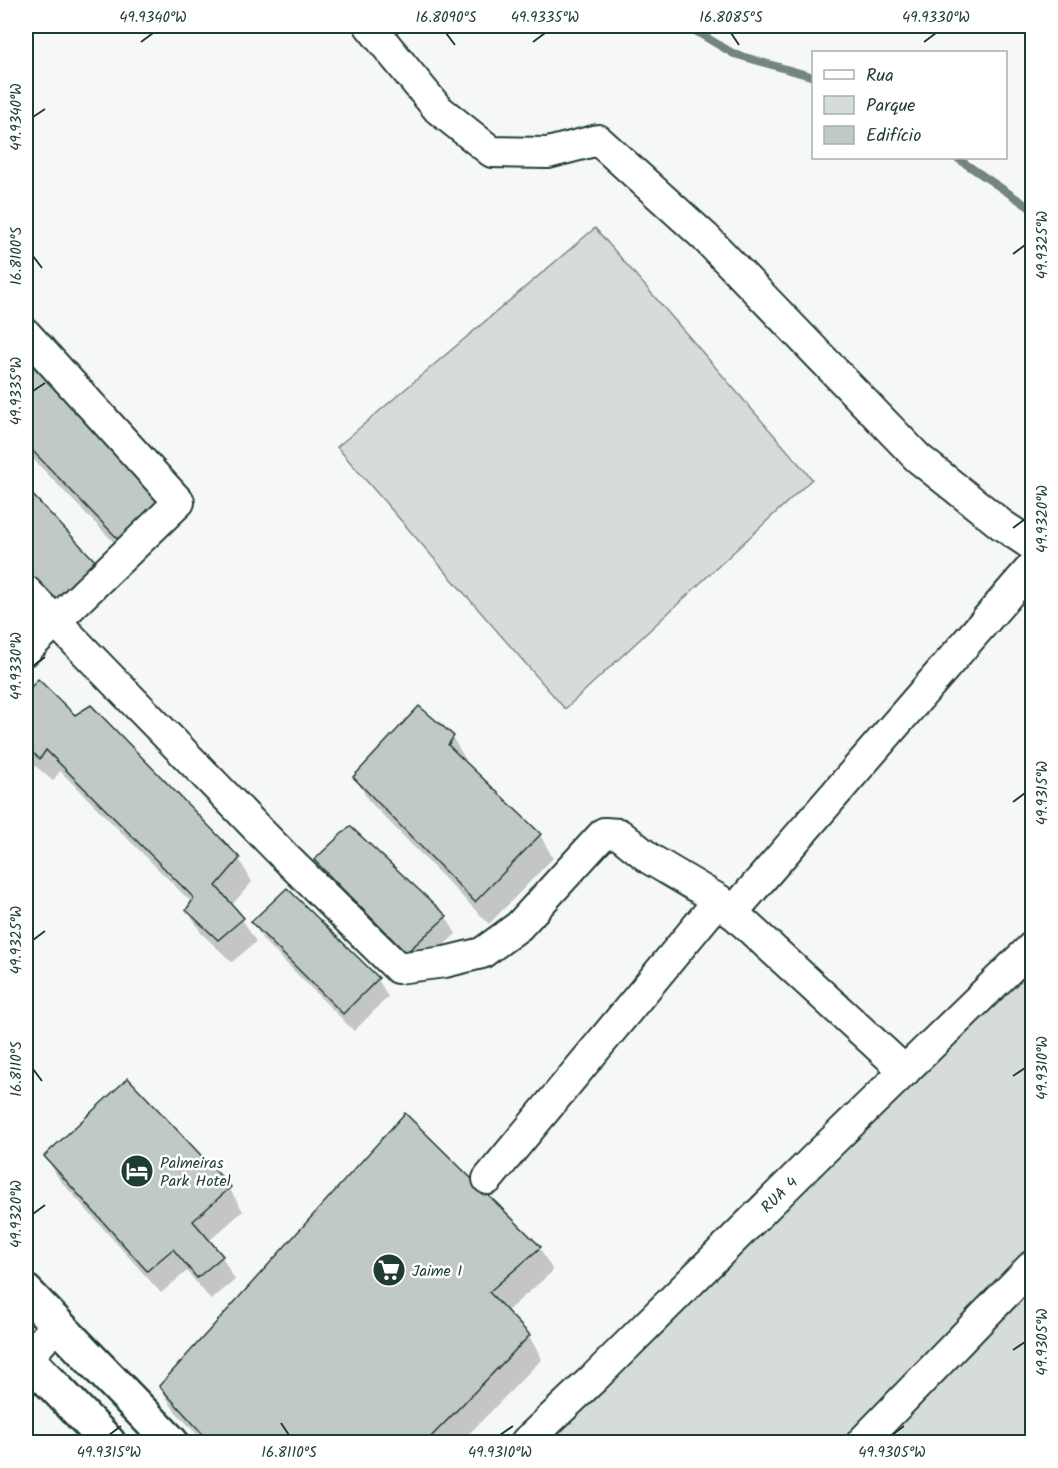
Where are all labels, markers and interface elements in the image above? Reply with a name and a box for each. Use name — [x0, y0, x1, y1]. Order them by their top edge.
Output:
text: 49.9340°W — [119, 6, 187, 30]
text: 16.8090°S — [415, 6, 477, 30]
text: 49.9335°W — [511, 6, 579, 30]
text: 16.8085°S — [699, 6, 763, 30]
text: 49.9330°W — [902, 6, 970, 30]
legend — [812, 51, 1007, 159]
text: Rua — [866, 62, 894, 91]
text: 49.9340°W — [5, 83, 29, 151]
text: Parque — [866, 92, 915, 121]
text: Edifício — [866, 122, 921, 151]
text: 49.9325°W — [1031, 210, 1055, 279]
text: 16.8100°S — [5, 227, 29, 285]
text: 49.9335°W — [5, 357, 29, 425]
text: 49.9320°W — [1031, 485, 1055, 553]
text: 49.9330°W — [5, 632, 29, 700]
text: 49.9315°W — [1031, 760, 1055, 825]
text: 49.9325°W — [5, 905, 29, 974]
text: 49.9310°W — [1031, 1036, 1055, 1100]
text: 16.8110°S — [5, 1041, 29, 1097]
place label: Palmeiras Park Hotel — [160, 1151, 231, 1194]
hotel icon: Palmeiras Park Hotel — [119, 1153, 155, 1189]
street label: RUA 4 — [755, 1171, 804, 1220]
text: 49.9320°W — [5, 1180, 29, 1248]
supermarket icon: Jaime I — [371, 1252, 407, 1288]
place label: Jaime I — [412, 1259, 462, 1284]
text: 49.9305°W — [1031, 1308, 1055, 1376]
text: 49.9315°W — [77, 1441, 142, 1465]
text: 16.8110°S — [261, 1441, 317, 1465]
text: 49.9310°W — [468, 1441, 532, 1465]
text: 49.9305°W — [858, 1441, 926, 1465]

